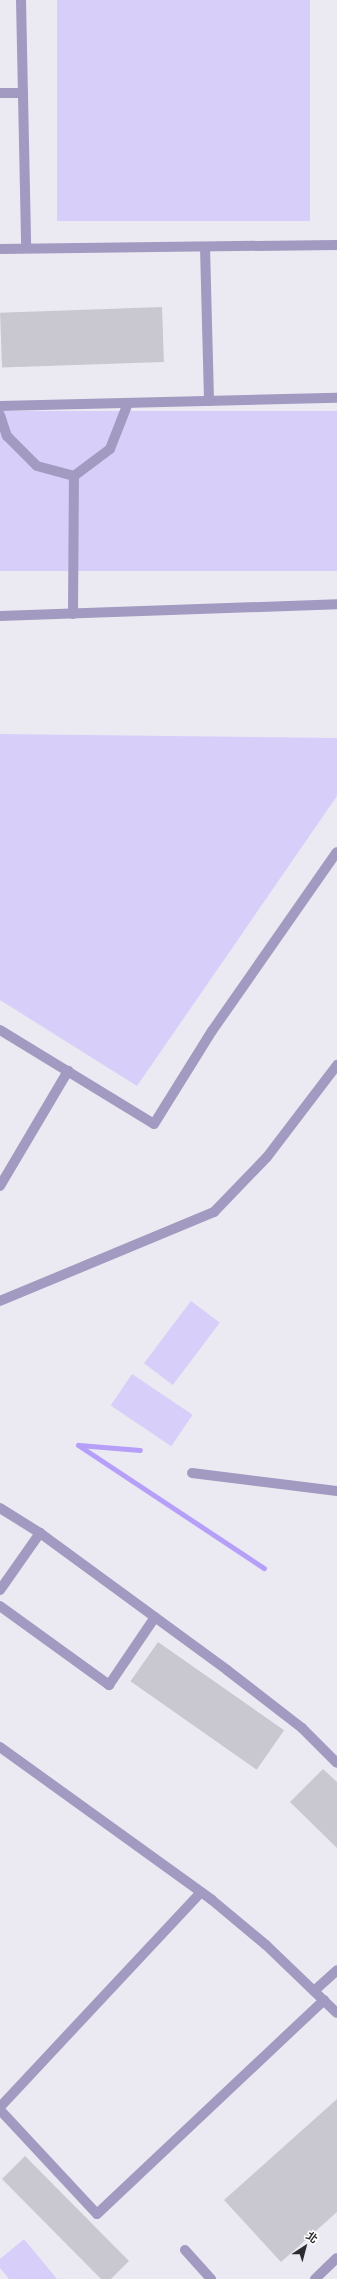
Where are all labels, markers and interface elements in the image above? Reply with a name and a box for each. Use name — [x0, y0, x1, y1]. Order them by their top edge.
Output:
north arrow — [285, 2227, 325, 2267]
text: 北 — [303, 2228, 321, 2246]

